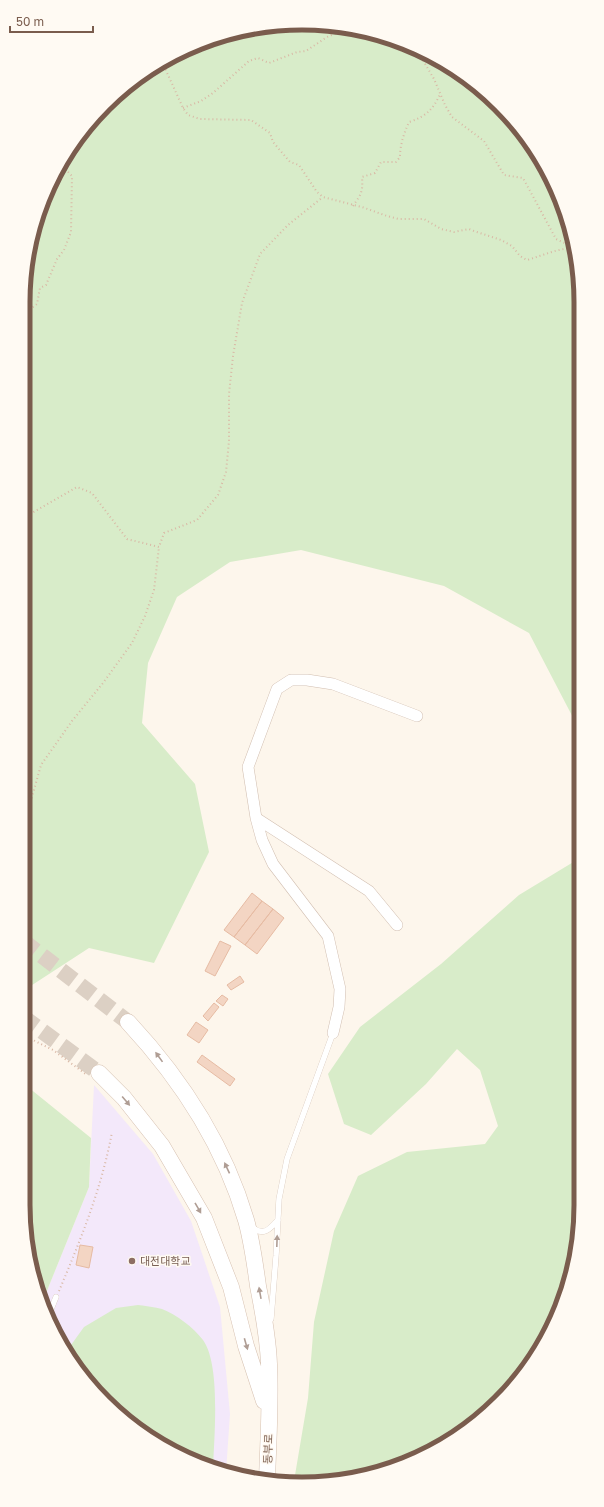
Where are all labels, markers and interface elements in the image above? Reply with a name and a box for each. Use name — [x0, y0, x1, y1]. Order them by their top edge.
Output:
scale bar — [10, 8, 93, 34]
text: 50 m — [16, 14, 44, 29]
one-way arrow — [155, 1052, 163, 1063]
one-way arrow — [121, 1096, 130, 1106]
one-way arrow — [224, 1162, 230, 1174]
one-way arrow — [195, 1203, 202, 1214]
one-way arrow — [274, 1234, 280, 1247]
place label: 대전대학교 — [140, 1254, 191, 1267]
marker: 대전대학교 — [127, 1256, 137, 1266]
one-way arrow — [256, 1287, 262, 1299]
one-way arrow — [243, 1338, 249, 1350]
street label: 동부로 — [260, 1434, 275, 1464]

